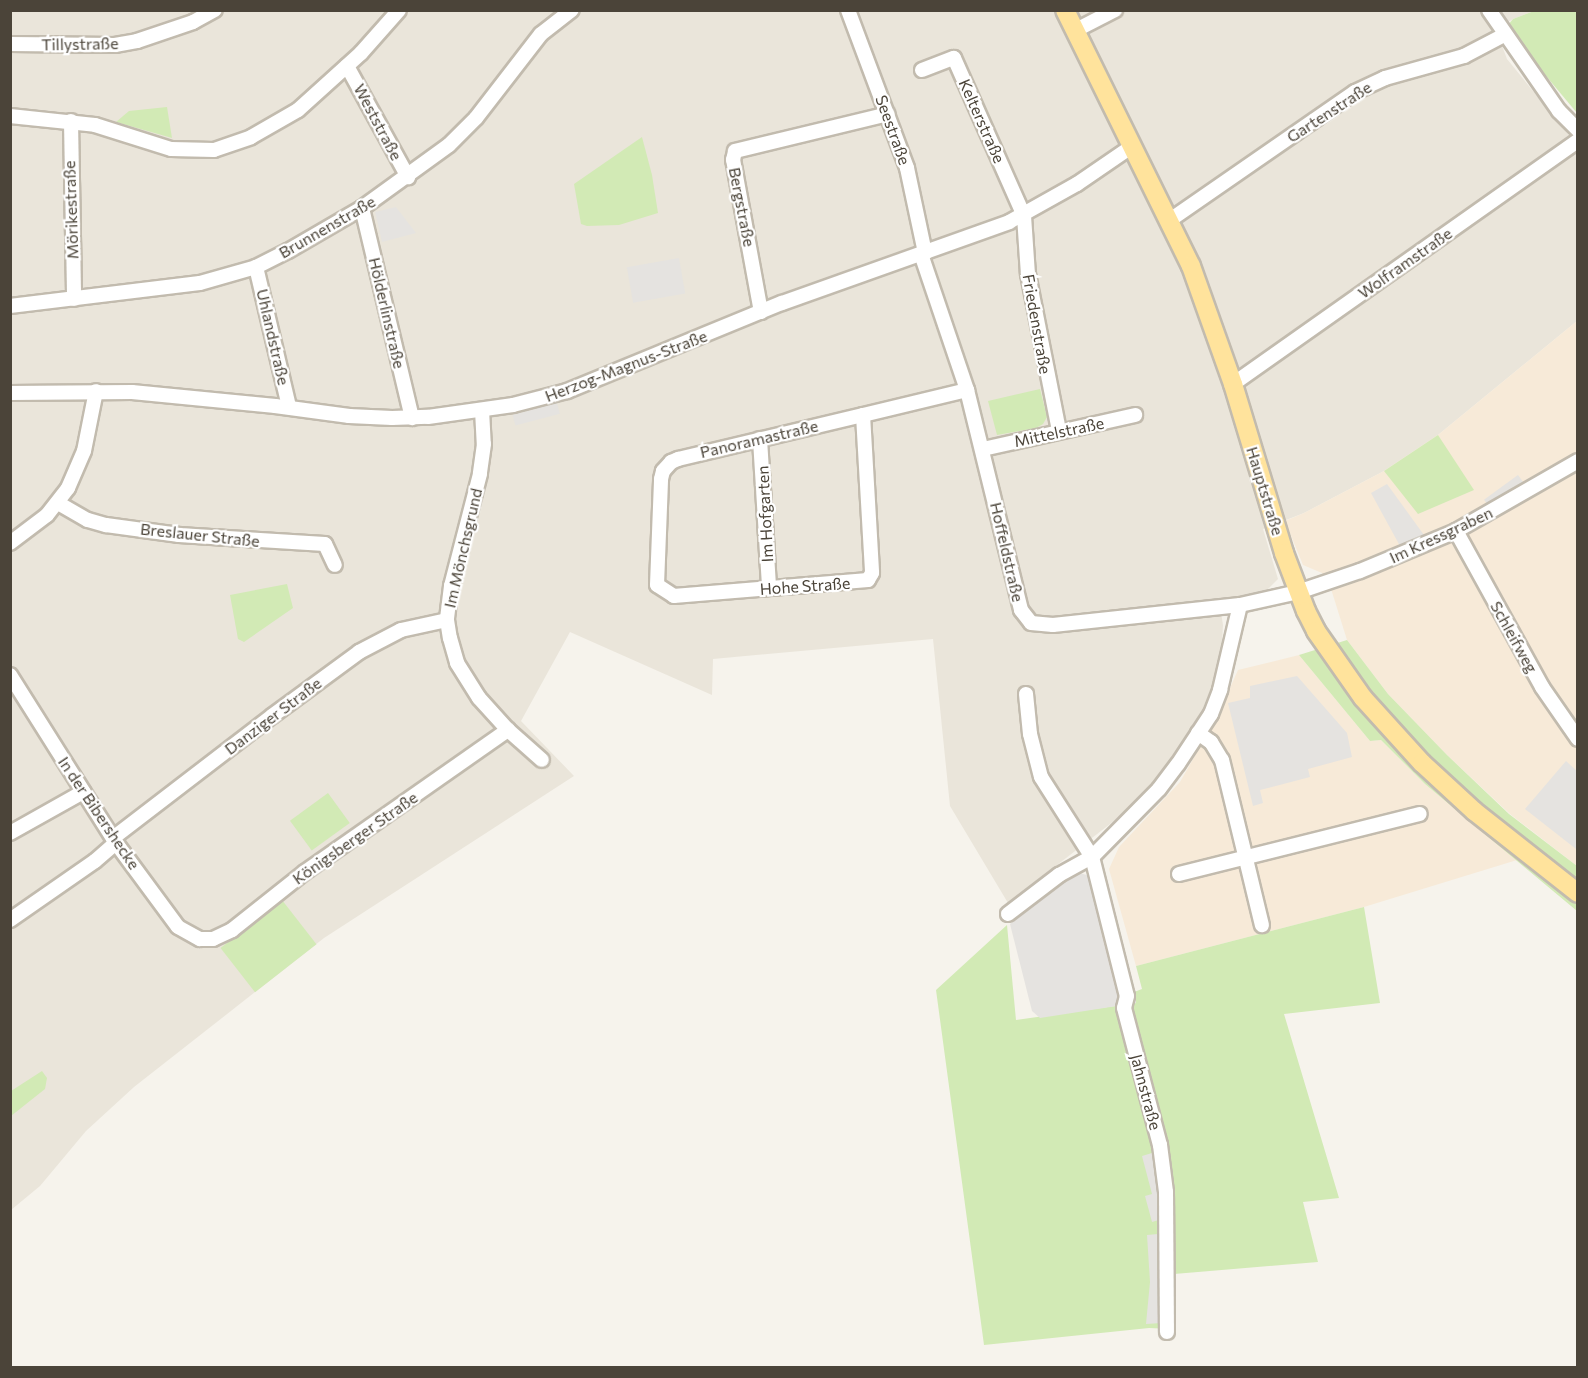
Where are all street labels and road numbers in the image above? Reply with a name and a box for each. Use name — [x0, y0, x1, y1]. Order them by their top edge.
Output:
street label: Tillystraße — [41, 34, 119, 54]
street label: Kelterstraße — [955, 76, 1009, 166]
street label: Gartenstraße — [1283, 78, 1375, 146]
street label: Weststraße — [350, 80, 406, 164]
street label: Seestraße — [872, 93, 914, 167]
street label: Mörikestraße — [60, 160, 82, 260]
street label: Bergstraße — [725, 166, 759, 248]
street label: Brunnenstraße — [275, 192, 379, 262]
street label: Wolframstraße — [1354, 224, 1456, 302]
street label: Hölderlinstraße — [365, 256, 409, 370]
street label: Friedenstraße — [1019, 272, 1055, 376]
street label: Uhlandstraße — [253, 287, 293, 387]
street label: Herzog-Magnus-Straße — [542, 326, 710, 406]
street label: Mittelstraße — [1012, 413, 1106, 451]
street label: Panoramastraße — [698, 416, 820, 462]
street label: Hauptstraße — [1242, 444, 1288, 538]
street label: Im Hofgarten — [753, 465, 777, 563]
street label: Im Mönchsgrund — [440, 486, 486, 610]
street label: Hoffeldstraße — [986, 500, 1028, 604]
street label: Im Kressgraben — [1386, 503, 1496, 567]
street label: Breslauer Straße — [139, 519, 261, 551]
street label: Hohe Straße — [759, 573, 851, 599]
street label: Schleifweg — [1486, 598, 1542, 676]
street label: Danziger Straße — [221, 673, 325, 759]
street label: In der Bibershecke — [54, 753, 144, 873]
street label: Königsberger Straße — [289, 788, 421, 888]
street label: Jahnstraße — [1127, 1052, 1165, 1132]

